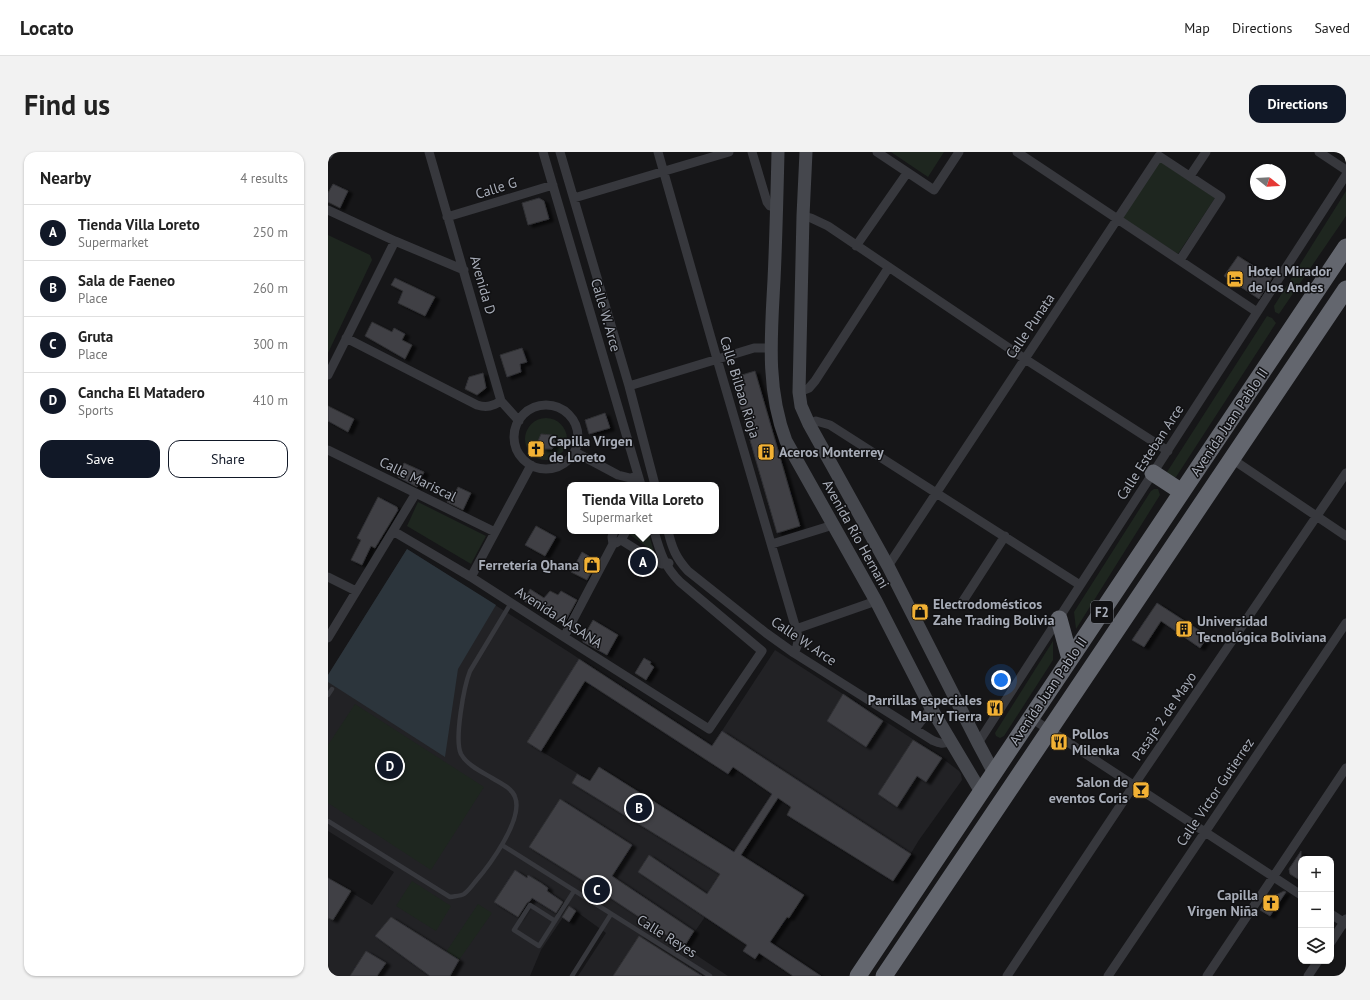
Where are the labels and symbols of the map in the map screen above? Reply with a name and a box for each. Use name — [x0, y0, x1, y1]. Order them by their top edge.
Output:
north arrow — [1250, 164, 1286, 200]
street label: Calle G — [473, 173, 519, 203]
street label: Avenida D — [466, 254, 500, 316]
place label: Hotel Mirador de los Andes — [1248, 262, 1331, 296]
hotel icon: Hotel Mirador de los Andes — [1225, 269, 1245, 289]
street label: Calle W. Arce — [587, 276, 625, 354]
street label: Calle Punata — [1002, 290, 1058, 362]
street label: Calle Bilbao Rioja — [716, 334, 764, 440]
street label: Avenida Juan Pablo II — [1186, 365, 1272, 479]
street label: Calle Esteban Arce — [1112, 401, 1188, 503]
place label: Capilla Virgen de Loreto — [549, 432, 633, 466]
church icon: Capilla Virgen de Loreto — [526, 439, 546, 459]
building icon: Aceros Monterrey — [756, 442, 776, 462]
place label: Aceros Monterrey — [779, 443, 884, 461]
street label: Calle Mariscal — [377, 453, 459, 505]
street label: Avenida Río Hernani — [819, 476, 893, 592]
pin: A — [630, 547, 656, 577]
shop icon: Ferretería Qhana — [582, 555, 602, 575]
place label: Ferretería Qhana — [478, 556, 579, 574]
street label: Avenida AASANA — [512, 582, 607, 652]
place label: Electrodomésticos Zahe Trading Bolivia — [933, 595, 1055, 629]
road number: F2 — [1091, 601, 1113, 623]
shop icon: Electrodomésticos Zahe Trading Bolivia — [910, 602, 930, 622]
street label: Calle W. Arce — [768, 612, 840, 670]
place label: Universidad Tecnológica Boliviana — [1197, 612, 1327, 646]
building icon: Universidad Tecnológica Boliviana — [1174, 619, 1194, 639]
street label: Avenida Juan Pablo II — [1005, 634, 1091, 748]
street label: Pasaje 2 de Mayo — [1128, 668, 1200, 764]
your location — [991, 670, 1011, 690]
place label: Parrillas especiales Mar y Tierra — [868, 691, 982, 725]
restaurant icon: Parrillas especiales Mar y Tierra — [985, 698, 1005, 718]
place label: Pollos Milenka — [1072, 725, 1120, 759]
restaurant icon: Pollos Milenka — [1049, 732, 1069, 752]
street label: Calle Victor Gutierrez — [1172, 735, 1258, 849]
pin: D — [377, 751, 403, 781]
place label: Salon de eventos Coris — [1049, 773, 1128, 807]
bar icon: Salon de eventos Coris — [1131, 780, 1151, 800]
pin: B — [626, 793, 652, 823]
pin: C — [584, 875, 610, 905]
place label: Capilla Virgen Niña — [1187, 886, 1258, 920]
church icon: Capilla Virgen Niña — [1261, 893, 1281, 913]
street label: Calle Reyes — [634, 910, 701, 962]

